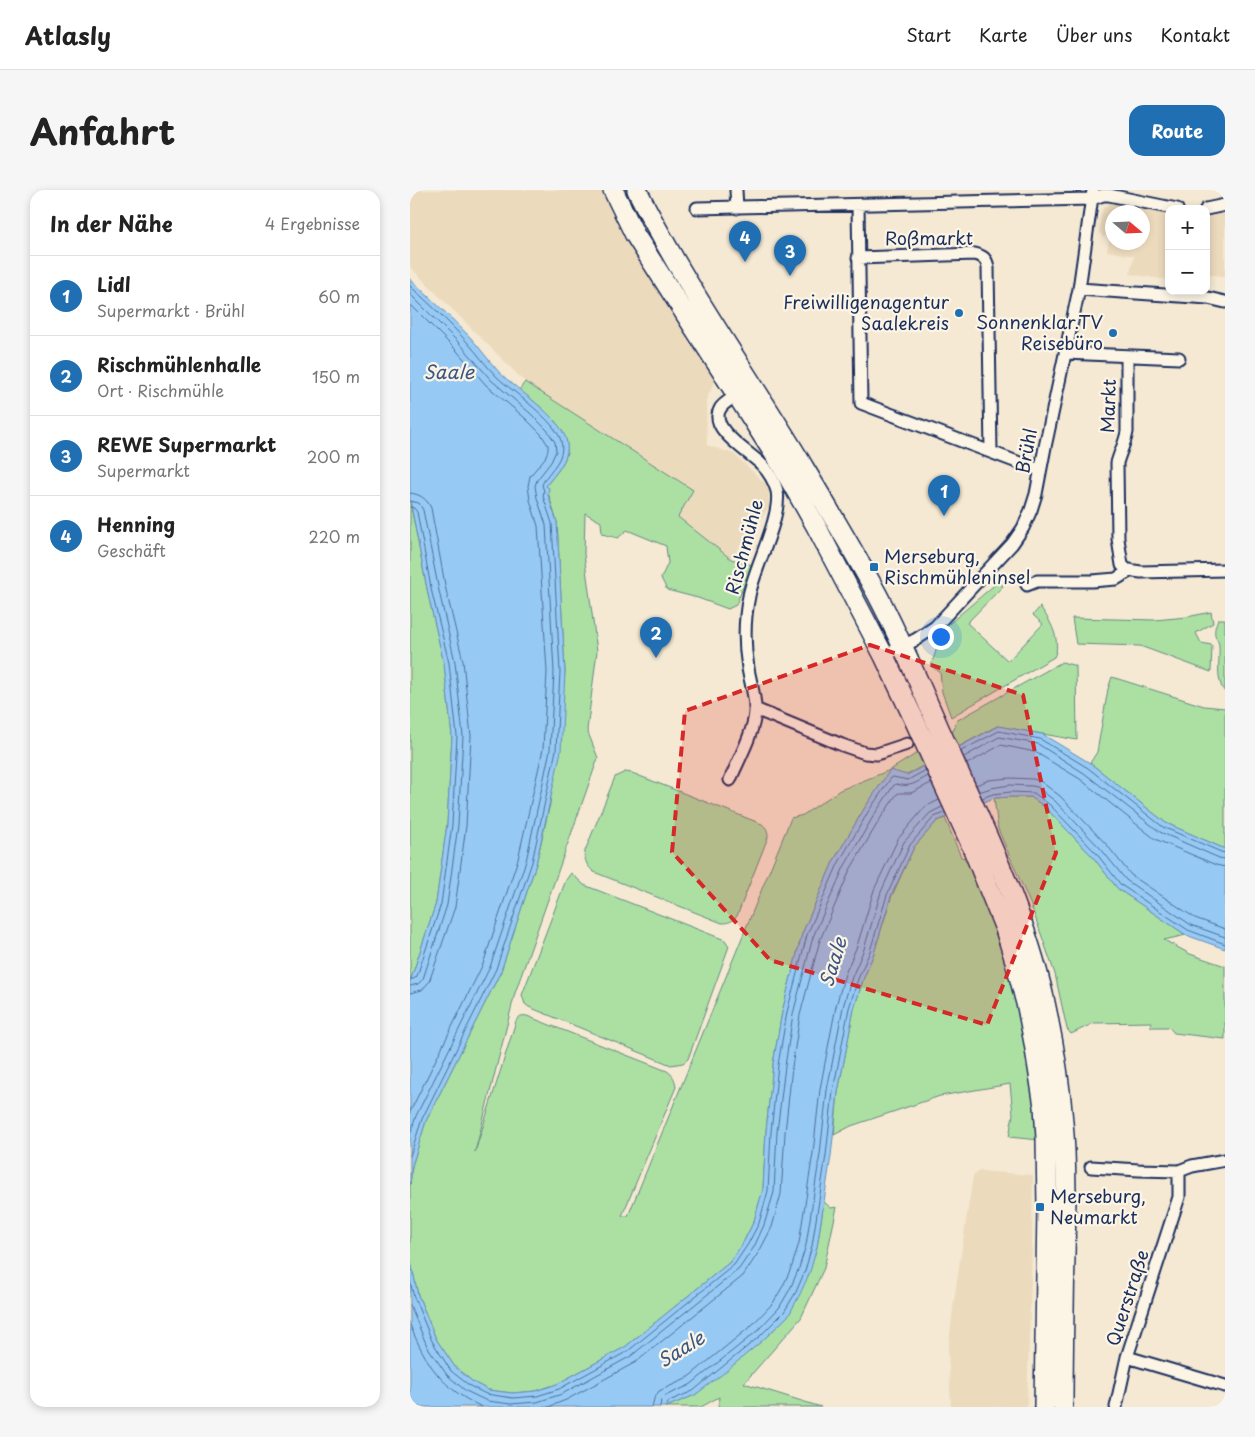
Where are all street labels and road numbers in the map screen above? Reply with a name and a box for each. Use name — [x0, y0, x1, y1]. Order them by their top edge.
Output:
street label: Roßmarkt — [885, 224, 973, 251]
street label: Markt — [1093, 378, 1122, 434]
street label: Brühl — [1008, 426, 1043, 476]
street label: Rischmühle — [718, 496, 769, 597]
street label: Querstraße — [1098, 1246, 1155, 1349]

